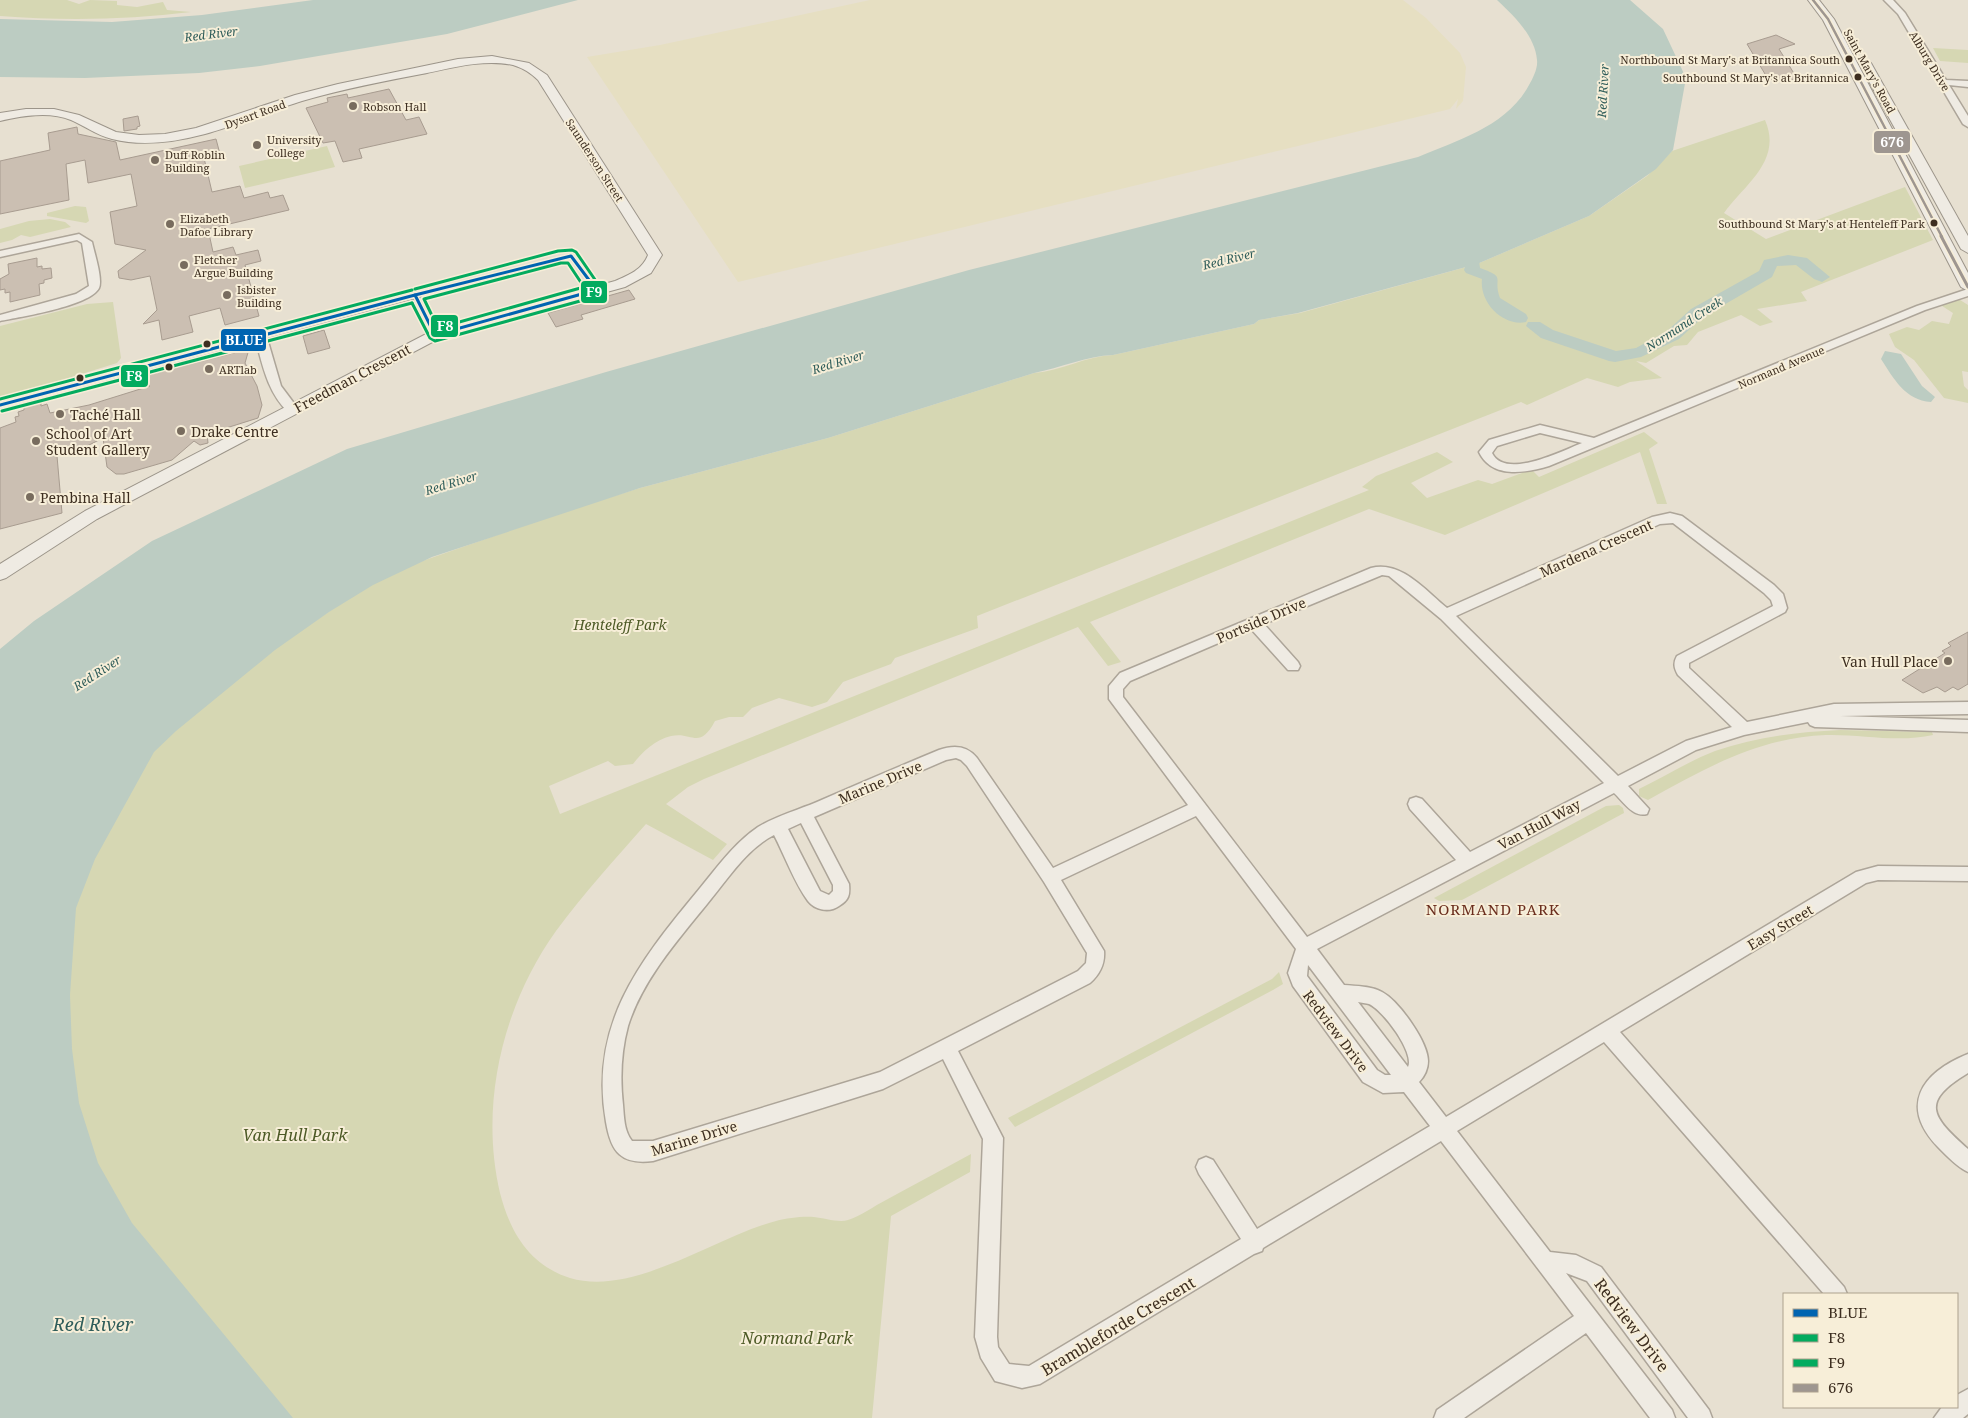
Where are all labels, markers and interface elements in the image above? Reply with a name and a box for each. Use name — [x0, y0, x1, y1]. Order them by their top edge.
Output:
water label: Red River — [182, 22, 239, 46]
street label: Saint Mary's Road — [1841, 26, 1900, 116]
street label: Alburg Drive — [1906, 28, 1954, 94]
place label: Northbound St Mary's at Britannica South — [1620, 52, 1840, 67]
marker: Northbound St Mary's at Britannica South — [1844, 54, 1854, 64]
water label: Red River — [1593, 63, 1613, 119]
place label: Southbound St Mary's at Britannica — [1663, 70, 1849, 85]
marker: Southbound St Mary's at Britannica — [1853, 72, 1863, 82]
street label: Dysart Road — [222, 96, 288, 132]
place label: Robson Hall — [363, 99, 427, 114]
marker: Robson Hall — [347, 100, 359, 112]
street label: Saunderson Street — [563, 116, 628, 204]
line badge: 676 — [1873, 130, 1911, 154]
place label: University College — [267, 132, 322, 160]
text: 676 — [1880, 132, 1904, 151]
marker: University College — [251, 139, 263, 151]
place label: Duff Roblin Building — [165, 147, 225, 175]
marker: Duff Roblin Building — [149, 154, 161, 166]
place label: Elizabeth Dafoe Library — [180, 211, 254, 239]
place label: Southbound St Mary's at Henteleff Park — [1718, 216, 1926, 231]
marker: Elizabeth Dafoe Library — [164, 218, 176, 230]
marker: Southbound St Mary's at Henteleff Park — [1929, 218, 1939, 228]
water label: Red River — [1200, 244, 1257, 274]
place label: Fletcher Argue Building — [194, 252, 273, 280]
marker: Fletcher Argue Building — [178, 259, 190, 271]
line badge: F9 — [580, 280, 608, 304]
place label: Isbister Building — [237, 282, 281, 310]
text: F9 — [586, 282, 602, 301]
marker: Isbister Building — [221, 289, 233, 301]
water label: Normand Creek — [1642, 292, 1727, 356]
line badge: F8 — [430, 314, 459, 338]
text: F8 — [437, 316, 453, 335]
line badge: BLUE — [220, 328, 267, 352]
text: BLUE — [225, 330, 263, 349]
unlabelled marker — [202, 339, 212, 349]
street label: Freedman Crescent — [290, 339, 414, 417]
street label: Normand Avenue — [1735, 342, 1827, 392]
water label: Red River — [809, 346, 866, 378]
unlabelled marker — [164, 362, 174, 372]
place label: ARTlab — [219, 362, 257, 377]
marker: ARTlab — [203, 363, 215, 375]
line badge: F8 — [120, 364, 149, 388]
text: F8 — [126, 366, 142, 385]
unlabelled marker — [75, 373, 85, 383]
place label: Taché Hall — [70, 405, 141, 424]
marker: Taché Hall — [54, 408, 66, 420]
place label: Drake Centre — [191, 422, 279, 441]
place label: School of Art Student Gallery — [46, 424, 150, 459]
marker: Drake Centre — [175, 425, 187, 437]
marker: School of Art Student Gallery — [30, 435, 42, 447]
water label: Red River — [422, 467, 479, 499]
place label: Pembina Hall — [40, 488, 131, 507]
marker: Pembina Hall — [24, 491, 36, 503]
street label: Mardena Crescent — [1537, 515, 1655, 581]
street label: Portside Drive — [1213, 593, 1309, 647]
park label: Henteleff Park — [572, 615, 668, 634]
water label: Red River — [69, 651, 124, 695]
place label: Van Hull Place — [1841, 652, 1938, 671]
marker: Van Hull Place — [1942, 655, 1954, 667]
street label: Marine Drive — [835, 756, 925, 808]
street label: Van Hull Way — [1495, 794, 1584, 854]
district label: NORMAND PARK — [1426, 899, 1560, 919]
street label: Easy Street — [1744, 900, 1816, 954]
street label: Redview Drive — [1299, 986, 1373, 1076]
street label: Marine Drive — [649, 1116, 739, 1160]
park label: Van Hull Park — [243, 1124, 348, 1146]
street label: Brambleforde Crescent — [1037, 1271, 1199, 1381]
street label: Redview Drive — [1590, 1274, 1674, 1376]
legend — [1783, 1293, 1958, 1408]
text: BLUE — [1828, 1302, 1867, 1322]
water label: Red River — [52, 1312, 134, 1336]
park label: Normand Park — [740, 1327, 854, 1349]
text: F8 — [1828, 1327, 1845, 1347]
text: F9 — [1828, 1352, 1845, 1372]
text: 676 — [1828, 1377, 1853, 1397]

